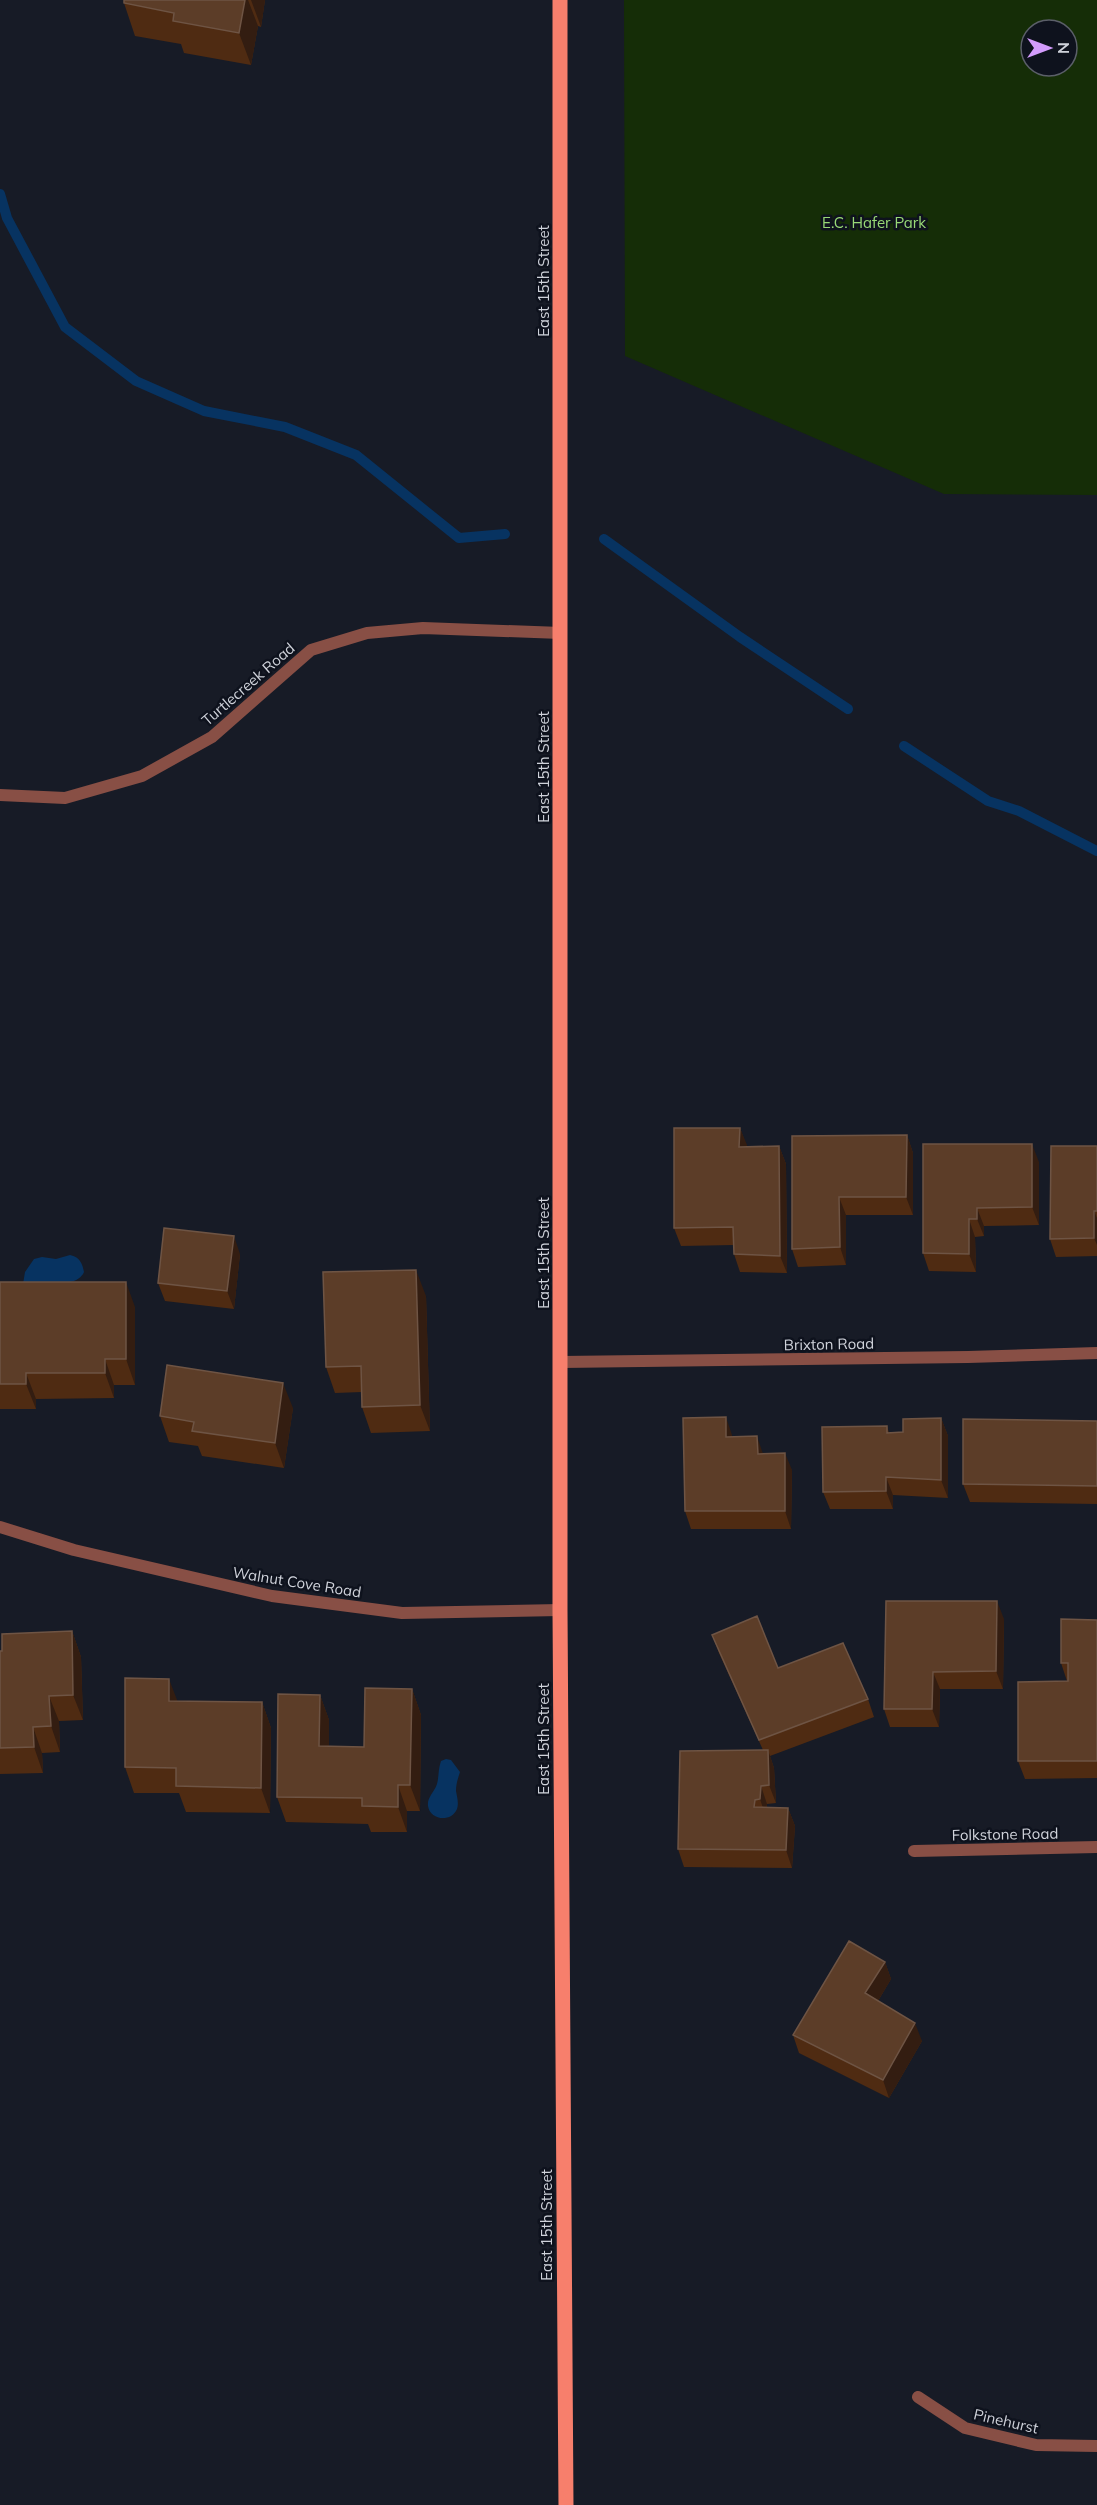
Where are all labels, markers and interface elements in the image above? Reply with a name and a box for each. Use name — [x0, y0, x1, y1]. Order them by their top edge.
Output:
north arrow — [1019, 18, 1079, 78]
text: N — [1054, 42, 1074, 54]
park label: E.C. Hafer Park — [822, 213, 926, 232]
street label: East 15th Street — [534, 225, 553, 337]
street label: Turtlecreek Road — [198, 638, 298, 730]
street label: East 15th Street — [534, 711, 553, 823]
street label: East 15th Street — [534, 1197, 553, 1309]
street label: Brixton Road — [784, 1334, 874, 1354]
street label: Walnut Cove Road — [231, 1562, 363, 1602]
street label: East 15th Street — [534, 1683, 553, 1795]
street label: Folkstone Road — [952, 1824, 1058, 1844]
street label: East 15th Street — [537, 2169, 556, 2281]
street label: Pinehurst — [972, 2404, 1040, 2438]

